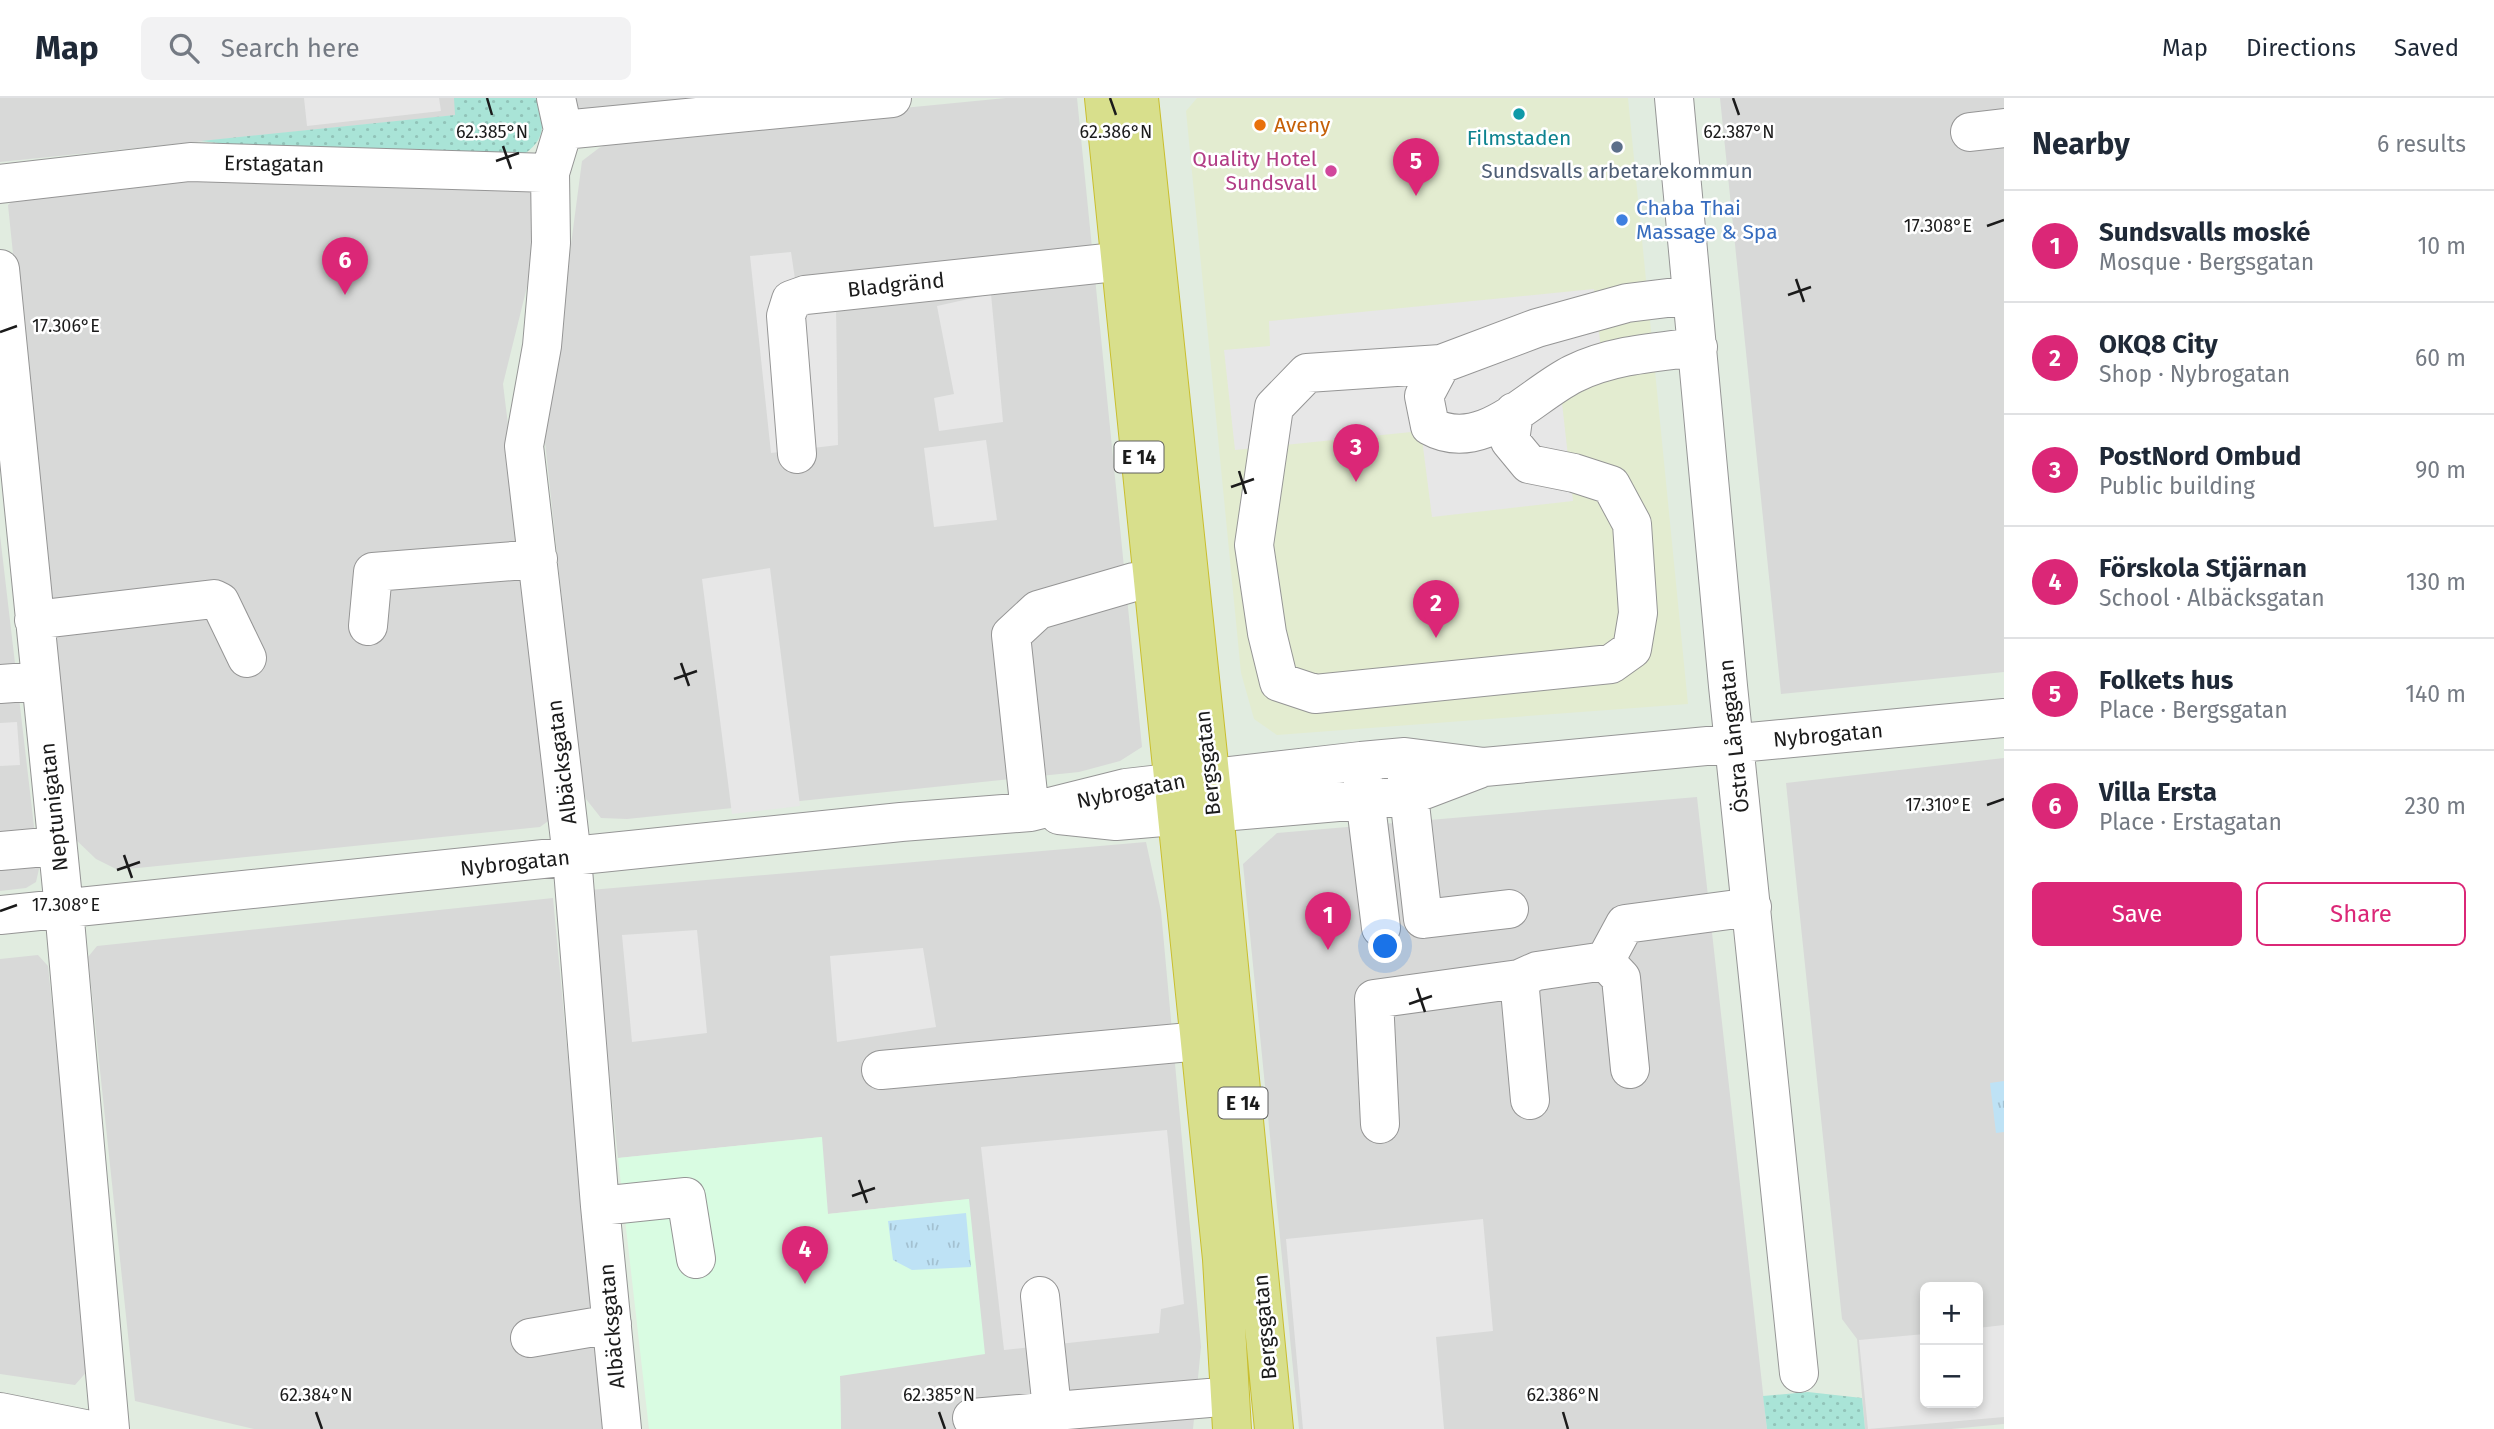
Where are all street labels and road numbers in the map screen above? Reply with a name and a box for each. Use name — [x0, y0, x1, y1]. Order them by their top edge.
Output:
street label: Erstagatan — [224, 150, 324, 178]
street label: Bladgränd — [846, 267, 946, 303]
road number: E 14 — [1114, 442, 1164, 472]
street label: Östra Långgatan — [1713, 658, 1755, 814]
street label: Albäcksgatan — [541, 698, 583, 826]
street label: Bergsgatan — [1190, 709, 1226, 817]
street label: Nybrogatan — [1772, 717, 1884, 753]
street label: Neptunigatan — [34, 741, 74, 873]
street label: Nybrogatan — [1075, 768, 1187, 814]
street label: Nybrogatan — [459, 844, 571, 882]
road number: E 14 — [1218, 1088, 1268, 1119]
street label: Albäcksgatan — [594, 1262, 630, 1390]
street label: Bergsgatan — [1247, 1273, 1283, 1381]

